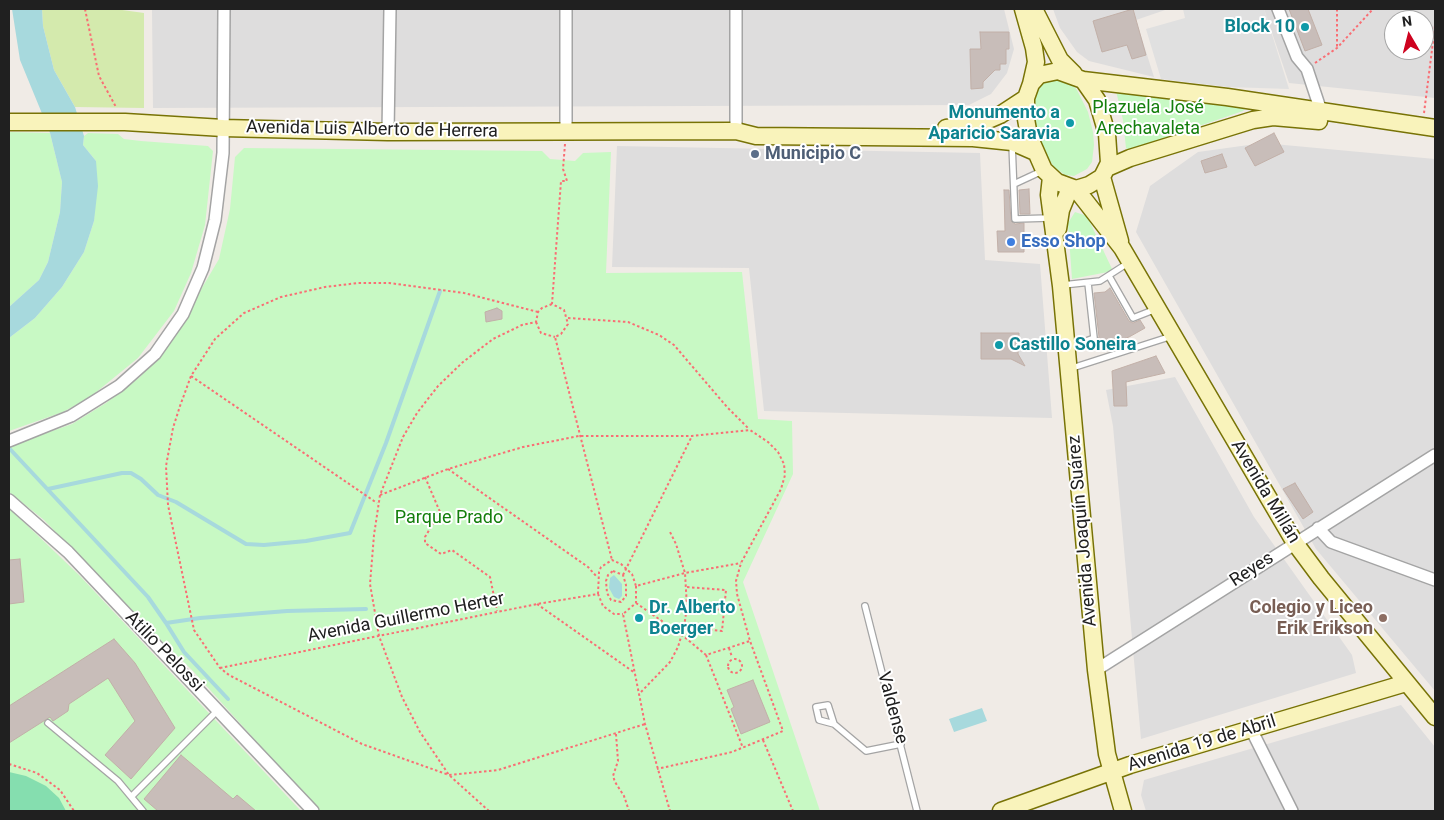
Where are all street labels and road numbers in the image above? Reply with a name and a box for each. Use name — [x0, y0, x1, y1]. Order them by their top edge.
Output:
street label: Avenida Luis Alberto de Herrera — [246, 117, 498, 143]
street label: Avenida Joaquín Suárez — [1064, 434, 1102, 628]
street label: Avenida Millán — [1226, 436, 1304, 548]
street label: Reyes — [1226, 548, 1278, 592]
street label: Avenida Guillermo Herter — [306, 588, 506, 648]
street label: Atilio Pelossi — [120, 607, 208, 697]
street label: Valdense — [872, 670, 912, 746]
street label: Avenida 19 de Abril — [1125, 711, 1279, 777]

